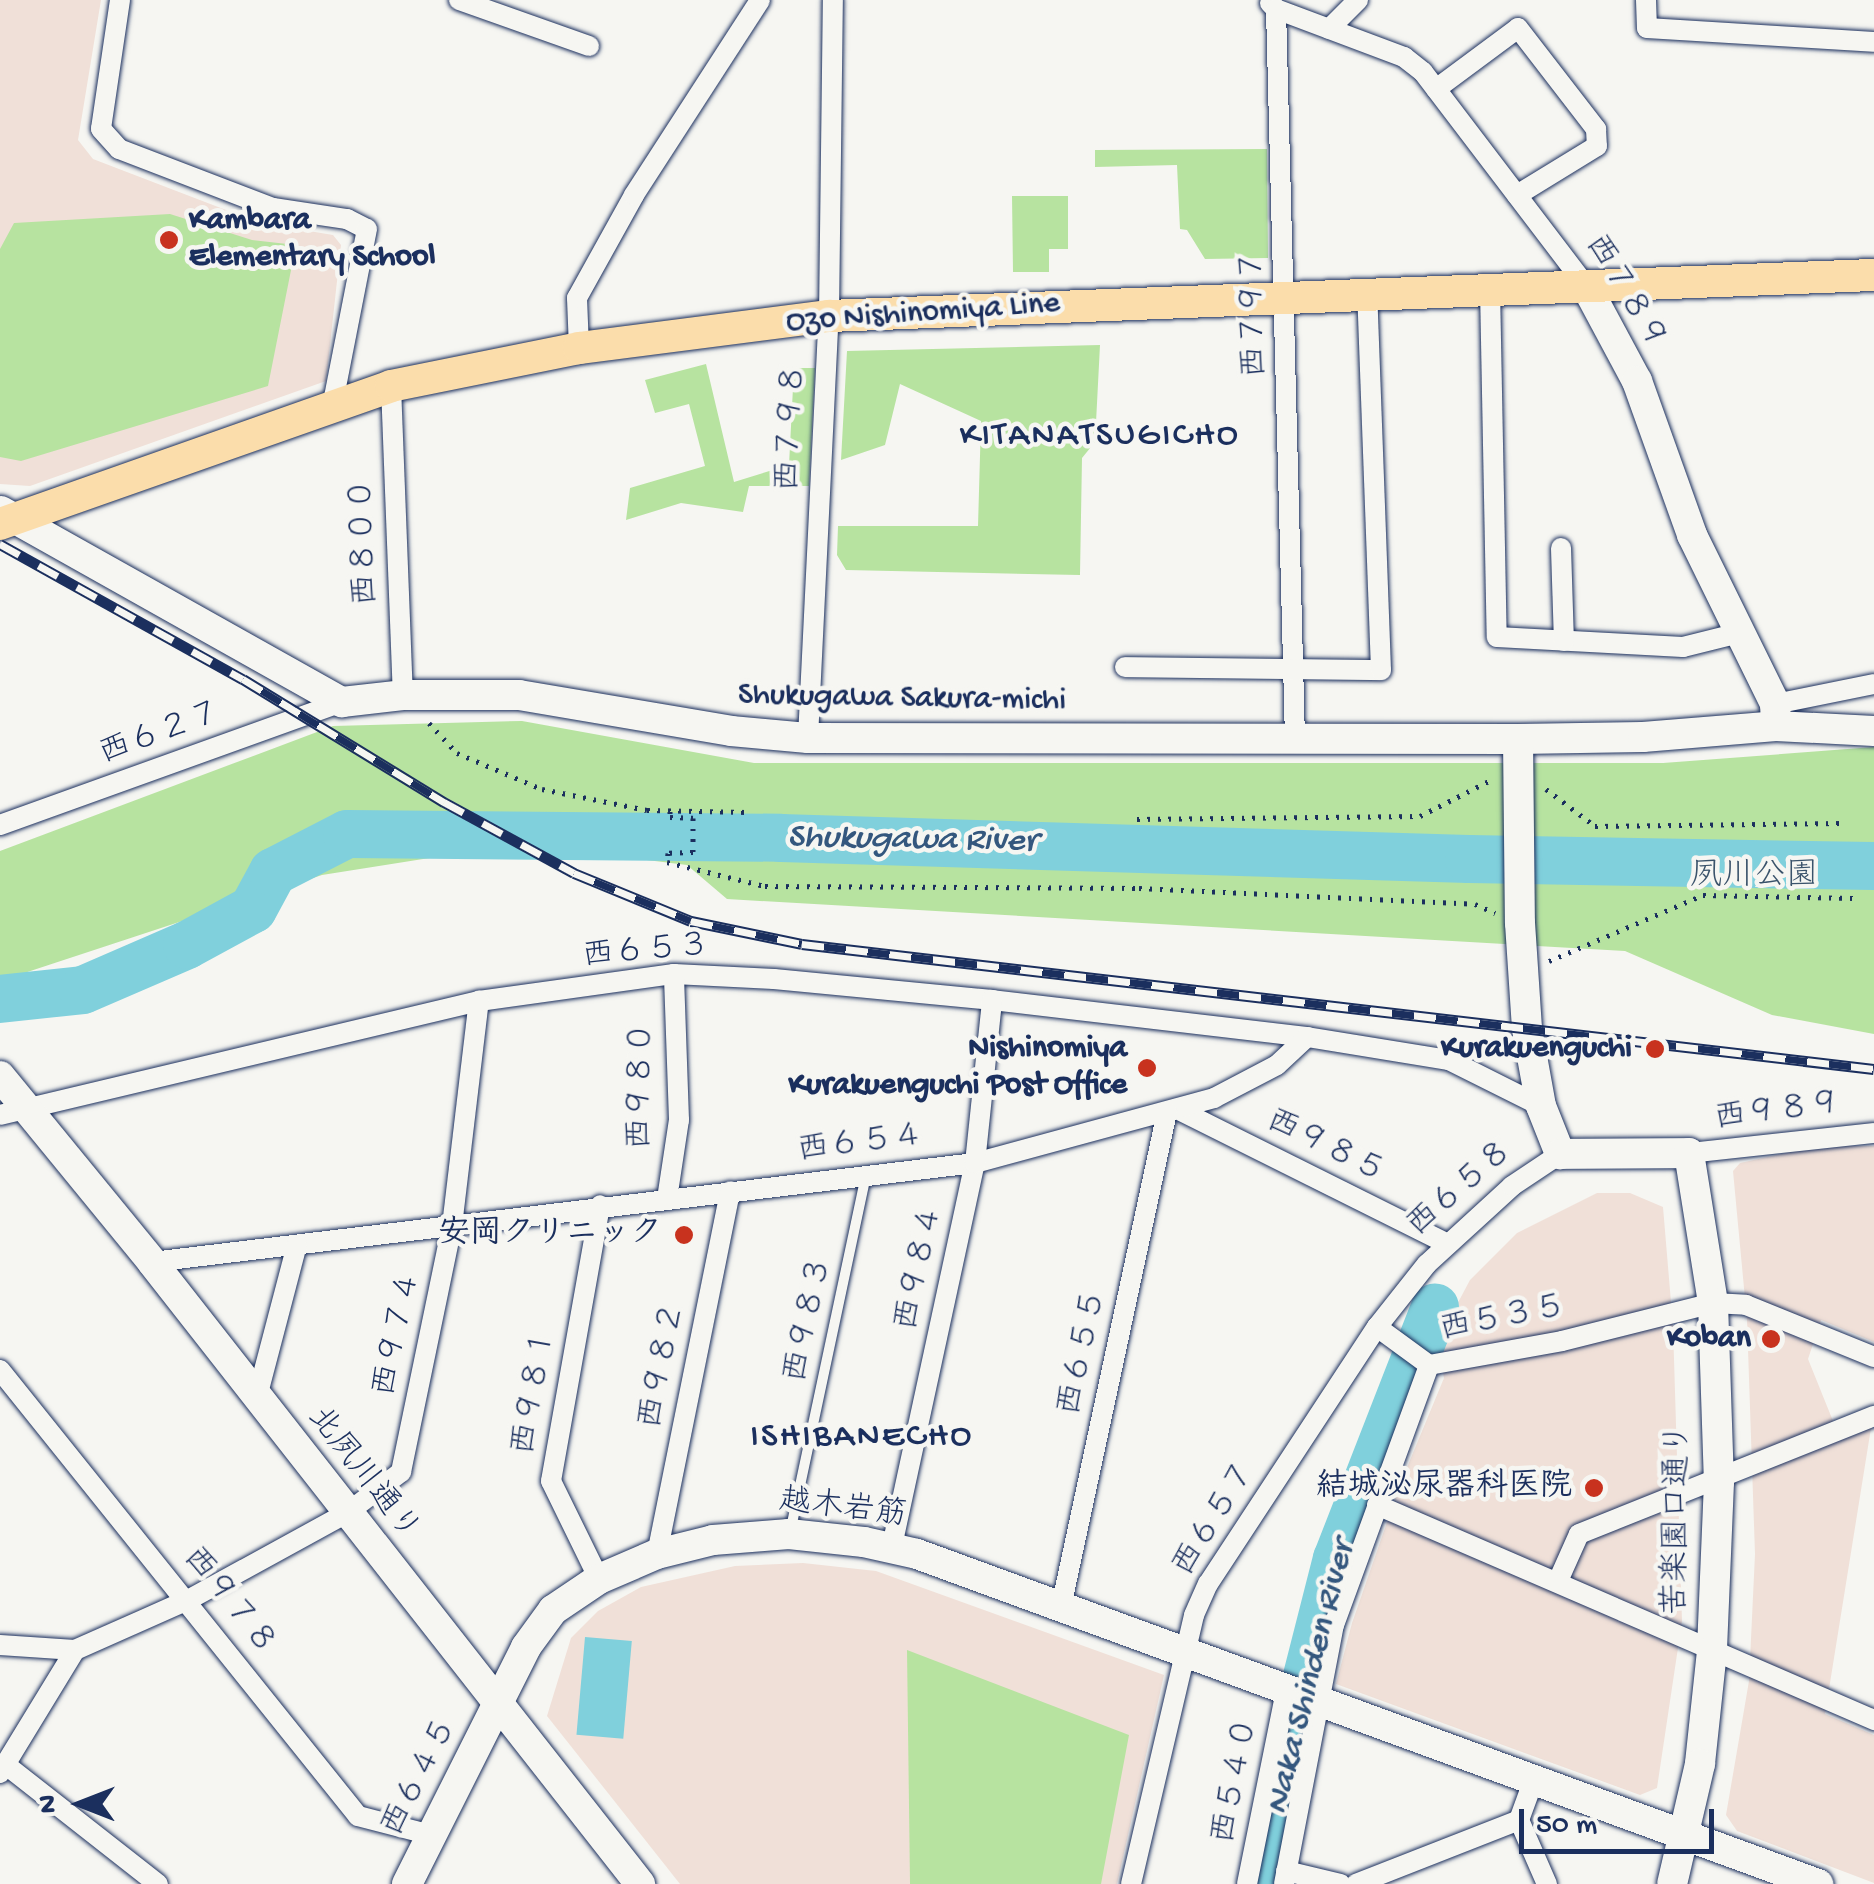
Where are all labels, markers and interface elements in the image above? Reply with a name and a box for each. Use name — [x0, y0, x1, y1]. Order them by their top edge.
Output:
place label: Kambara Elementary School — [189, 203, 436, 278]
street label: 西７８９ — [1575, 228, 1673, 358]
marker: Kambara Elementary School — [158, 229, 180, 251]
street label: 西７９７ — [1236, 250, 1276, 378]
street label: Ozo Nishinomiya Line — [785, 285, 1061, 343]
street label: 西７９８ — [770, 363, 816, 493]
district label: KITANATSUGICHO — [960, 416, 1240, 458]
street label: 西８００ — [345, 477, 387, 607]
street label: Shukugawa Sakura-michi — [738, 677, 1066, 721]
street label: 西６２７ — [94, 695, 228, 775]
water label: Shukugawa River — [787, 818, 1037, 864]
park label: 夙川公園 — [1690, 858, 1818, 896]
street label: 西６５３ — [581, 928, 711, 978]
street label: 西９８０ — [623, 1022, 663, 1150]
place label: Kurakuenguchi — [1441, 1030, 1632, 1068]
place label: Nishinomiya Kurakuenguchi Post Office — [789, 1031, 1127, 1106]
marker: Kurakuenguchi — [1642, 1036, 1668, 1062]
marker: Nishinomiya Kurakuenguchi Post Office — [1136, 1057, 1158, 1079]
street label: 西９８９ — [1712, 1086, 1844, 1140]
street label: 西９８５ — [1259, 1103, 1391, 1193]
street label: 西６５４ — [795, 1118, 927, 1172]
street label: 西６５８ — [1400, 1134, 1522, 1246]
street label: 西９８４ — [889, 1201, 953, 1335]
place label: 安岡クリニック — [438, 1216, 662, 1254]
marker: 安岡クリニック — [671, 1222, 697, 1248]
street label: 西９８３ — [778, 1253, 842, 1387]
street label: 西９７４ — [367, 1267, 431, 1401]
street label: 西６５５ — [1052, 1286, 1116, 1420]
street label: 西５３５ — [1437, 1289, 1569, 1351]
street label: 西９８２ — [633, 1300, 695, 1432]
place label: Koban — [1667, 1320, 1751, 1358]
street label: 西９８１ — [506, 1326, 566, 1458]
marker: Koban — [1760, 1328, 1782, 1350]
street label: 北夙川通り — [298, 1400, 426, 1550]
district label: ISHIBANECHO — [750, 1417, 974, 1459]
street label: 苦楽園口通り — [1658, 1423, 1700, 1615]
street label: 西６５７ — [1166, 1456, 1266, 1584]
place label: 結城泌尿器科医院 — [1316, 1469, 1572, 1507]
marker: 結城泌尿器科医院 — [1581, 1475, 1607, 1501]
street label: 越木岩筋 — [777, 1483, 909, 1537]
water label: Naka Shinden River — [1258, 1537, 1366, 1819]
street label: 西９７８ — [173, 1540, 283, 1664]
street label: 西６４５ — [375, 1712, 467, 1844]
street label: 西５４０ — [1206, 1715, 1268, 1847]
north arrow — [30, 1754, 130, 1854]
scale bar — [1524, 1789, 1719, 1851]
text: N — [33, 1795, 66, 1813]
text: 50 m — [1536, 1809, 1597, 1844]

